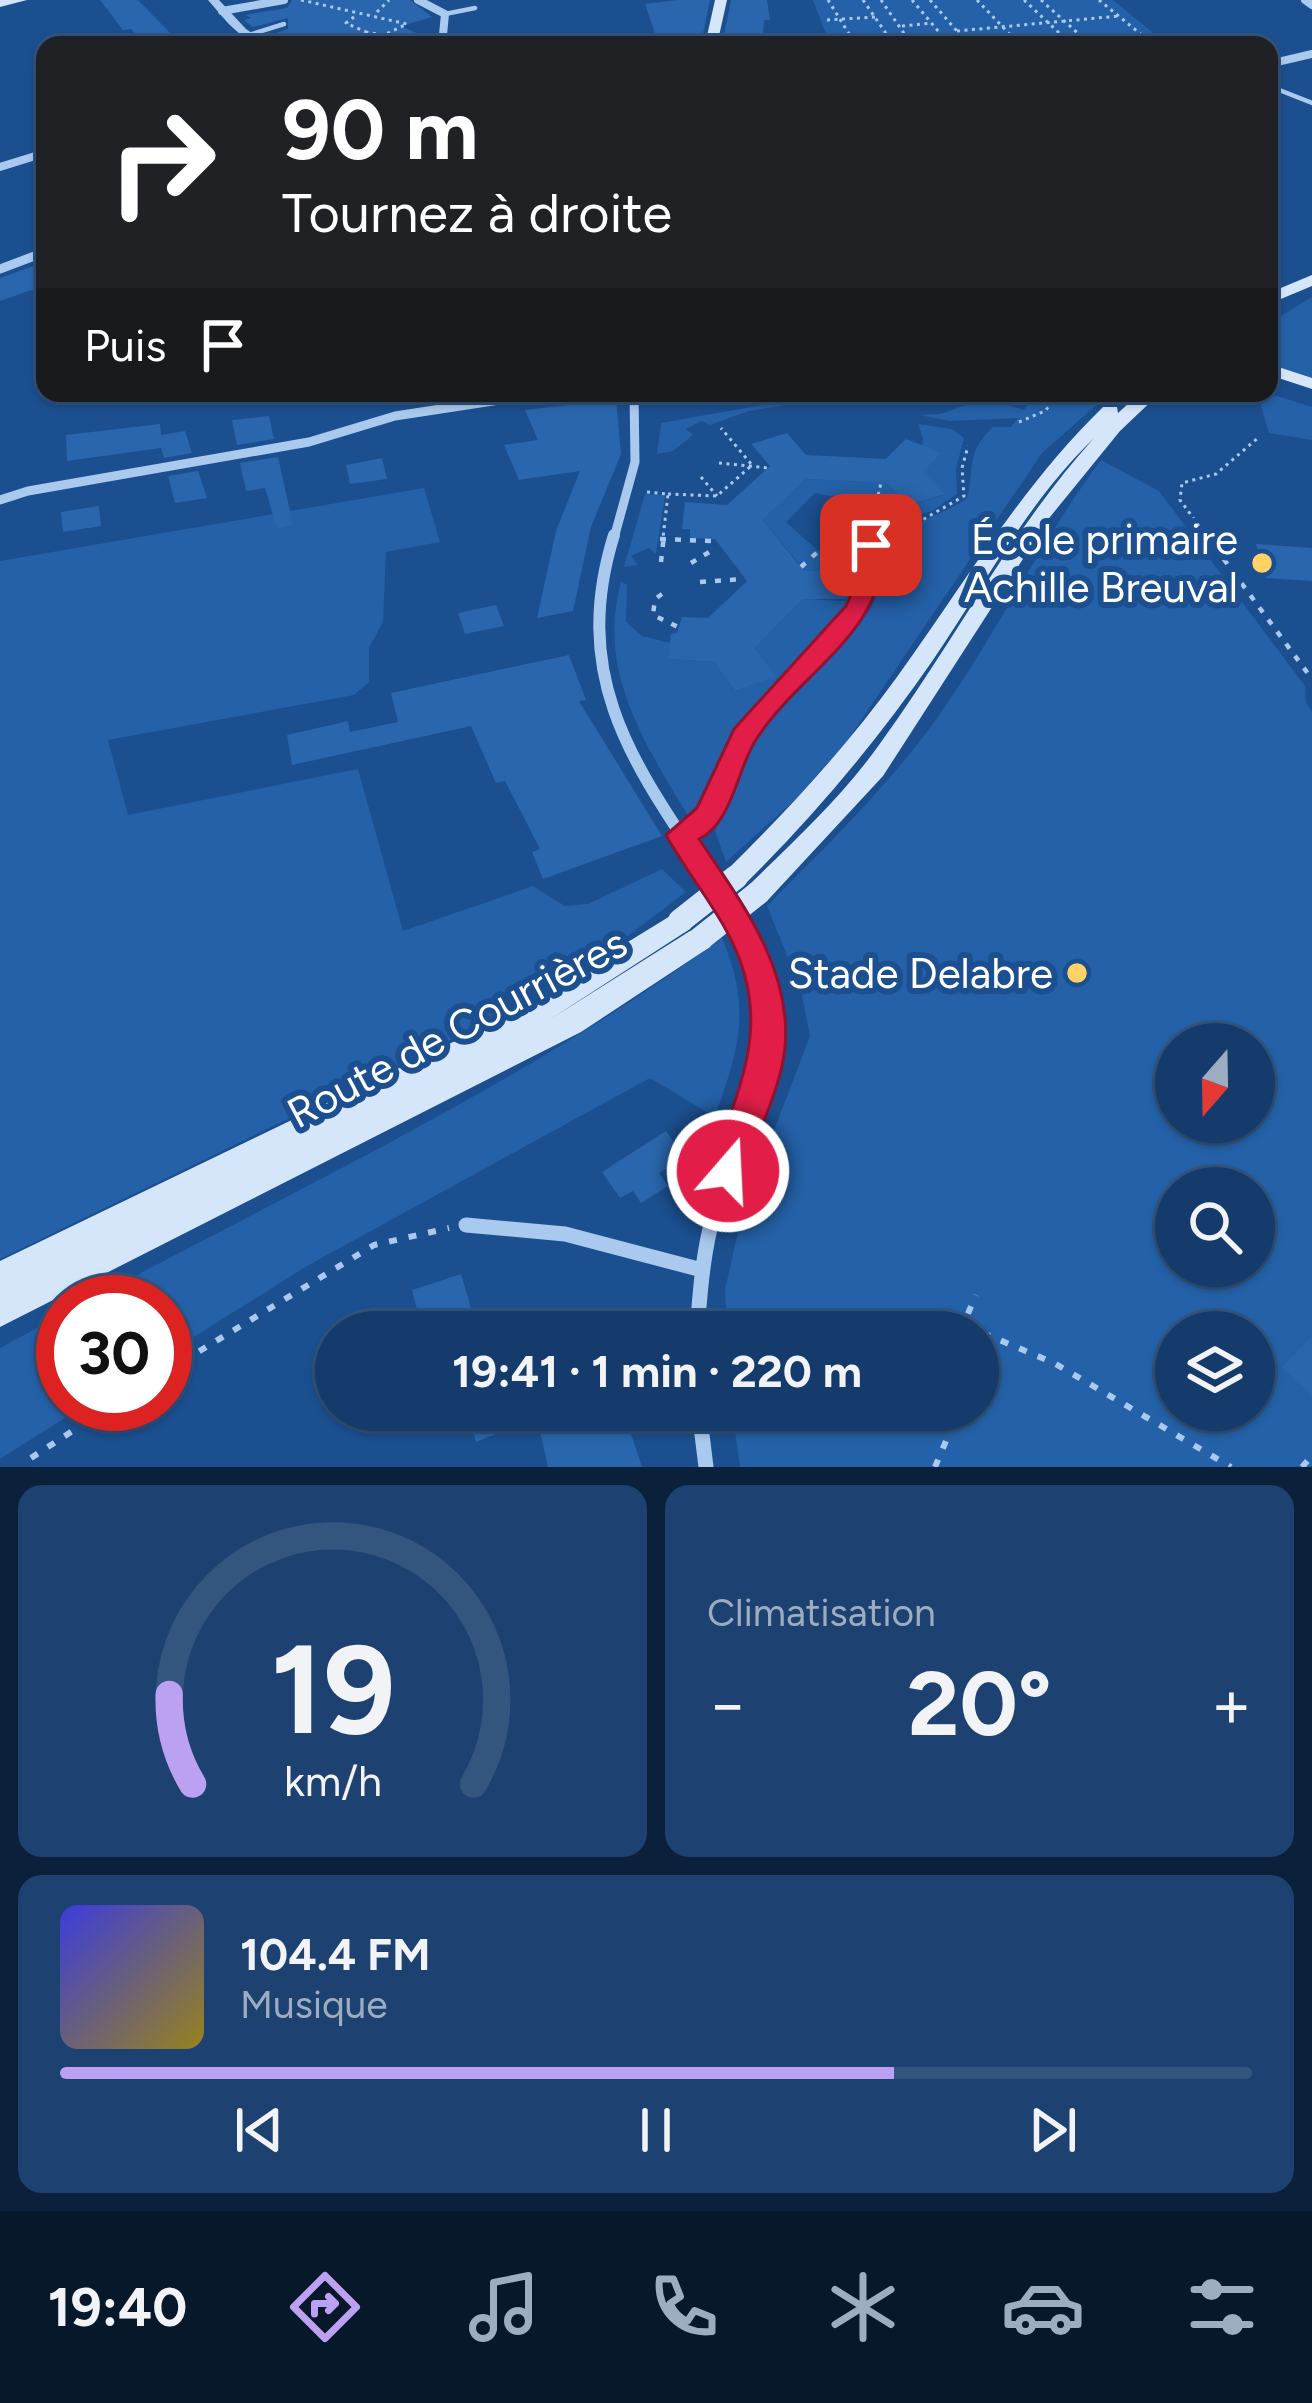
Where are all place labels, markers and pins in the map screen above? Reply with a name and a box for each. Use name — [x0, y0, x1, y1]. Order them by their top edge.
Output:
pin — [820, 494, 922, 596]
place label: École primaire Achille Breuval — [964, 514, 1238, 613]
marker: École primaire Achille Breuval — [1249, 550, 1275, 576]
place label: Stade Delabre — [788, 948, 1053, 999]
marker: Stade Delabre — [1064, 960, 1090, 986]

